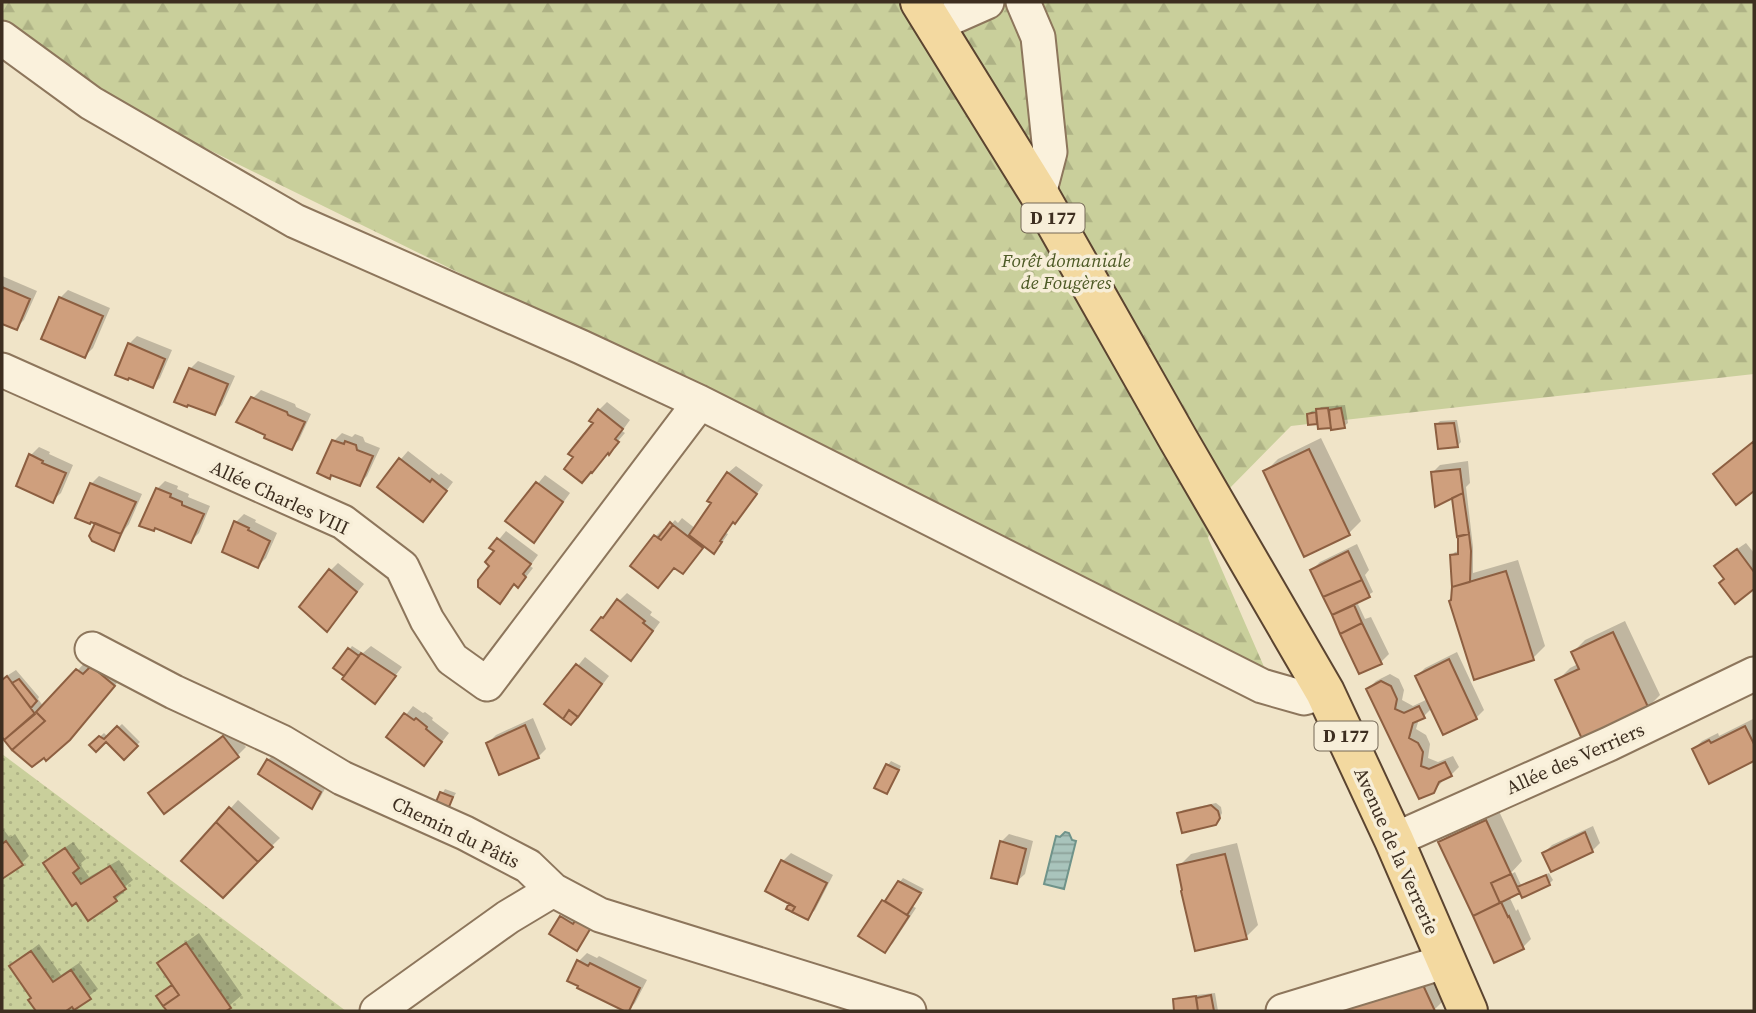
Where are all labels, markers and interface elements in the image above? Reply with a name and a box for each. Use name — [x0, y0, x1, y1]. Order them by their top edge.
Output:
road number: D 177 — [1021, 204, 1084, 232]
park label: Forêt domaniale de Fougères — [1001, 247, 1131, 295]
street label: Allée Charles VIII — [207, 454, 353, 540]
street label: Allée des Verriers — [1502, 716, 1648, 800]
road number: D 177 — [1314, 722, 1378, 750]
street label: Avenue de la Verrerie — [1348, 763, 1446, 939]
street label: Chemin du Pâtis — [388, 790, 524, 874]

